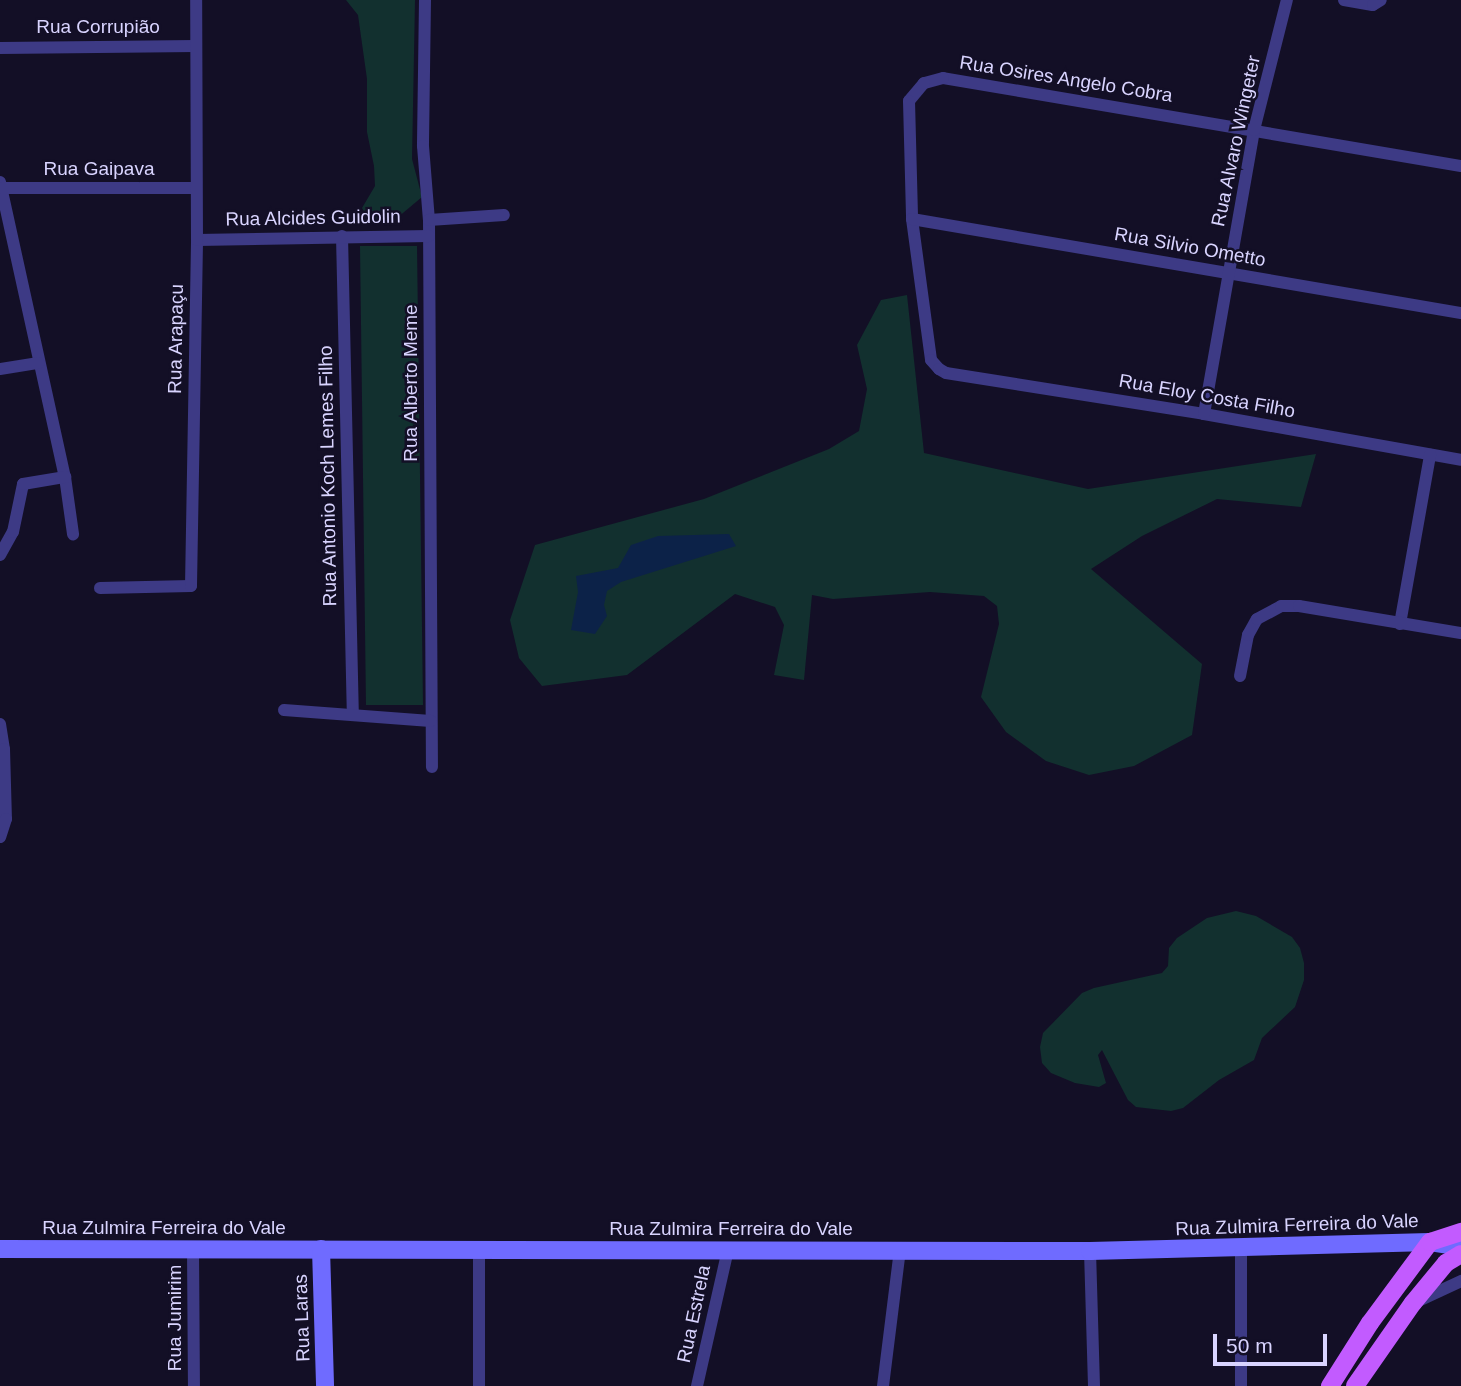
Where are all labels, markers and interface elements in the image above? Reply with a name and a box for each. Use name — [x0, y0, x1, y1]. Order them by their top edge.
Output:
street label: Rua Corrupião — [36, 16, 160, 38]
street label: Rua Osires Angelo Cobra — [957, 51, 1175, 107]
street label: Rua Alvaro Wingeter — [1207, 53, 1265, 229]
street label: Rua Gaipava — [44, 158, 154, 180]
street label: Rua Alcides Guidolin — [225, 205, 401, 231]
street label: Rua Silvio Ometto — [1113, 222, 1267, 272]
street label: Rua Arapaçu — [164, 283, 188, 395]
street label: Rua Alberto Meme — [400, 304, 422, 462]
street label: Rua Antonio Koch Lemes Filho — [314, 345, 342, 607]
street label: Rua Eloy Costa Filho — [1117, 369, 1297, 423]
street label: Rua Zulmira Ferreira do Vale — [1175, 1209, 1419, 1241]
street label: Rua Zulmira Ferreira do Vale — [42, 1217, 286, 1239]
street label: Rua Zulmira Ferreira do Vale — [609, 1218, 853, 1240]
street label: Rua Estrela — [673, 1263, 715, 1365]
street label: Rua Jumirim — [164, 1265, 186, 1371]
street label: Rua Laras — [289, 1274, 315, 1362]
scale bar — [1216, 1320, 1330, 1364]
text: 50 m — [1226, 1334, 1273, 1357]

